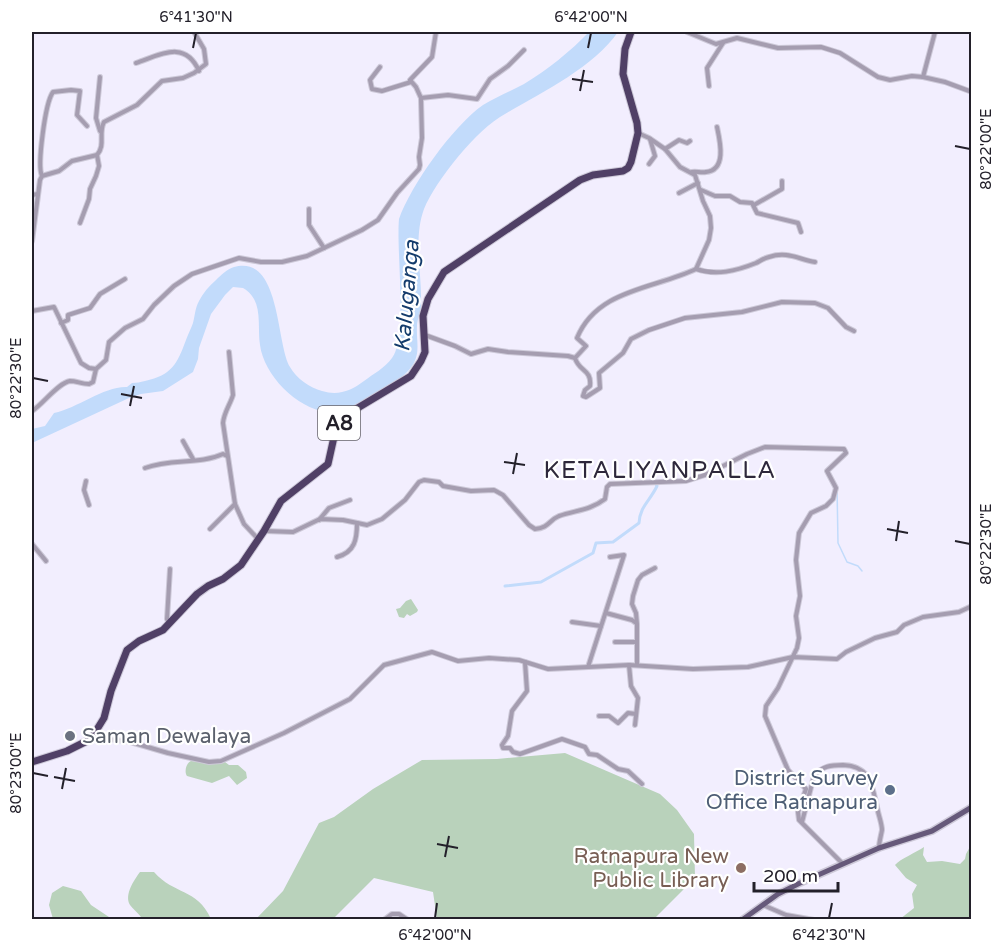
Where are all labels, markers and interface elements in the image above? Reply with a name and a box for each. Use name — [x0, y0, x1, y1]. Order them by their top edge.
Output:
text: 6°41'30"N — [159, 8, 233, 26]
text: 6°42'00"N — [554, 8, 628, 26]
text: 80°22'00"E — [977, 108, 995, 190]
water label: Kaluganga — [389, 239, 425, 353]
text: 80°22'30"E — [7, 337, 25, 419]
road number: A8 — [318, 406, 360, 440]
district label: KETALIYANPALLA — [543, 456, 777, 485]
text: 80°22'30"E — [977, 503, 995, 585]
place label: Saman Dewalaya — [82, 724, 251, 749]
marker: Saman Dewalaya — [63, 729, 77, 743]
text: 80°23'00"E — [7, 732, 25, 814]
place label: District Survey Office Ratnapura — [706, 766, 878, 815]
marker: District Survey Office Ratnapura — [883, 783, 897, 797]
place label: Ratnapura New Public Library — [574, 844, 729, 893]
scale bar — [754, 855, 838, 893]
marker: Ratnapura New Public Library — [734, 861, 748, 875]
text: 200 m — [763, 865, 818, 887]
text: 6°42'00"N — [398, 926, 472, 944]
text: 6°42'30"N — [792, 926, 866, 944]

